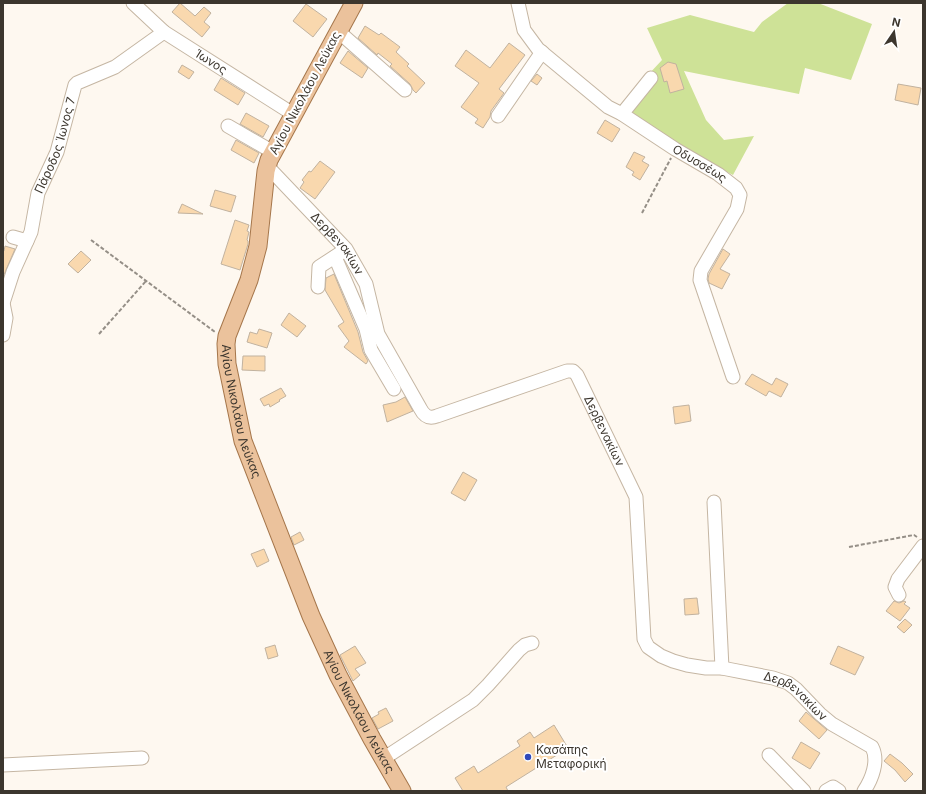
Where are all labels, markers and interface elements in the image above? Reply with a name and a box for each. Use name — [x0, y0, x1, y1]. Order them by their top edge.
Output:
north arrow — [874, 12, 914, 52]
text: N — [891, 14, 902, 30]
street label: Αγίου Νικολάου Λεύκας — [266, 28, 344, 157]
street label: Ίωνος — [192, 46, 230, 77]
street label: Πάροδος Ίωνος 7 — [31, 95, 78, 196]
street label: Οδυσσέως — [670, 141, 731, 185]
street label: Δερβενακίων — [308, 209, 367, 277]
street label: Αγίου Νικολάου Λεύκας — [219, 344, 265, 480]
street label: Δερβενακίων — [581, 393, 628, 469]
street label: Αγίου Νικολάου Λεύκας — [320, 647, 398, 776]
street label: Δερβενακίων — [762, 668, 830, 724]
place label: Κασάπης Μεταφορική — [536, 742, 607, 771]
marker: Κασάπης Μεταφορική — [523, 752, 533, 762]

